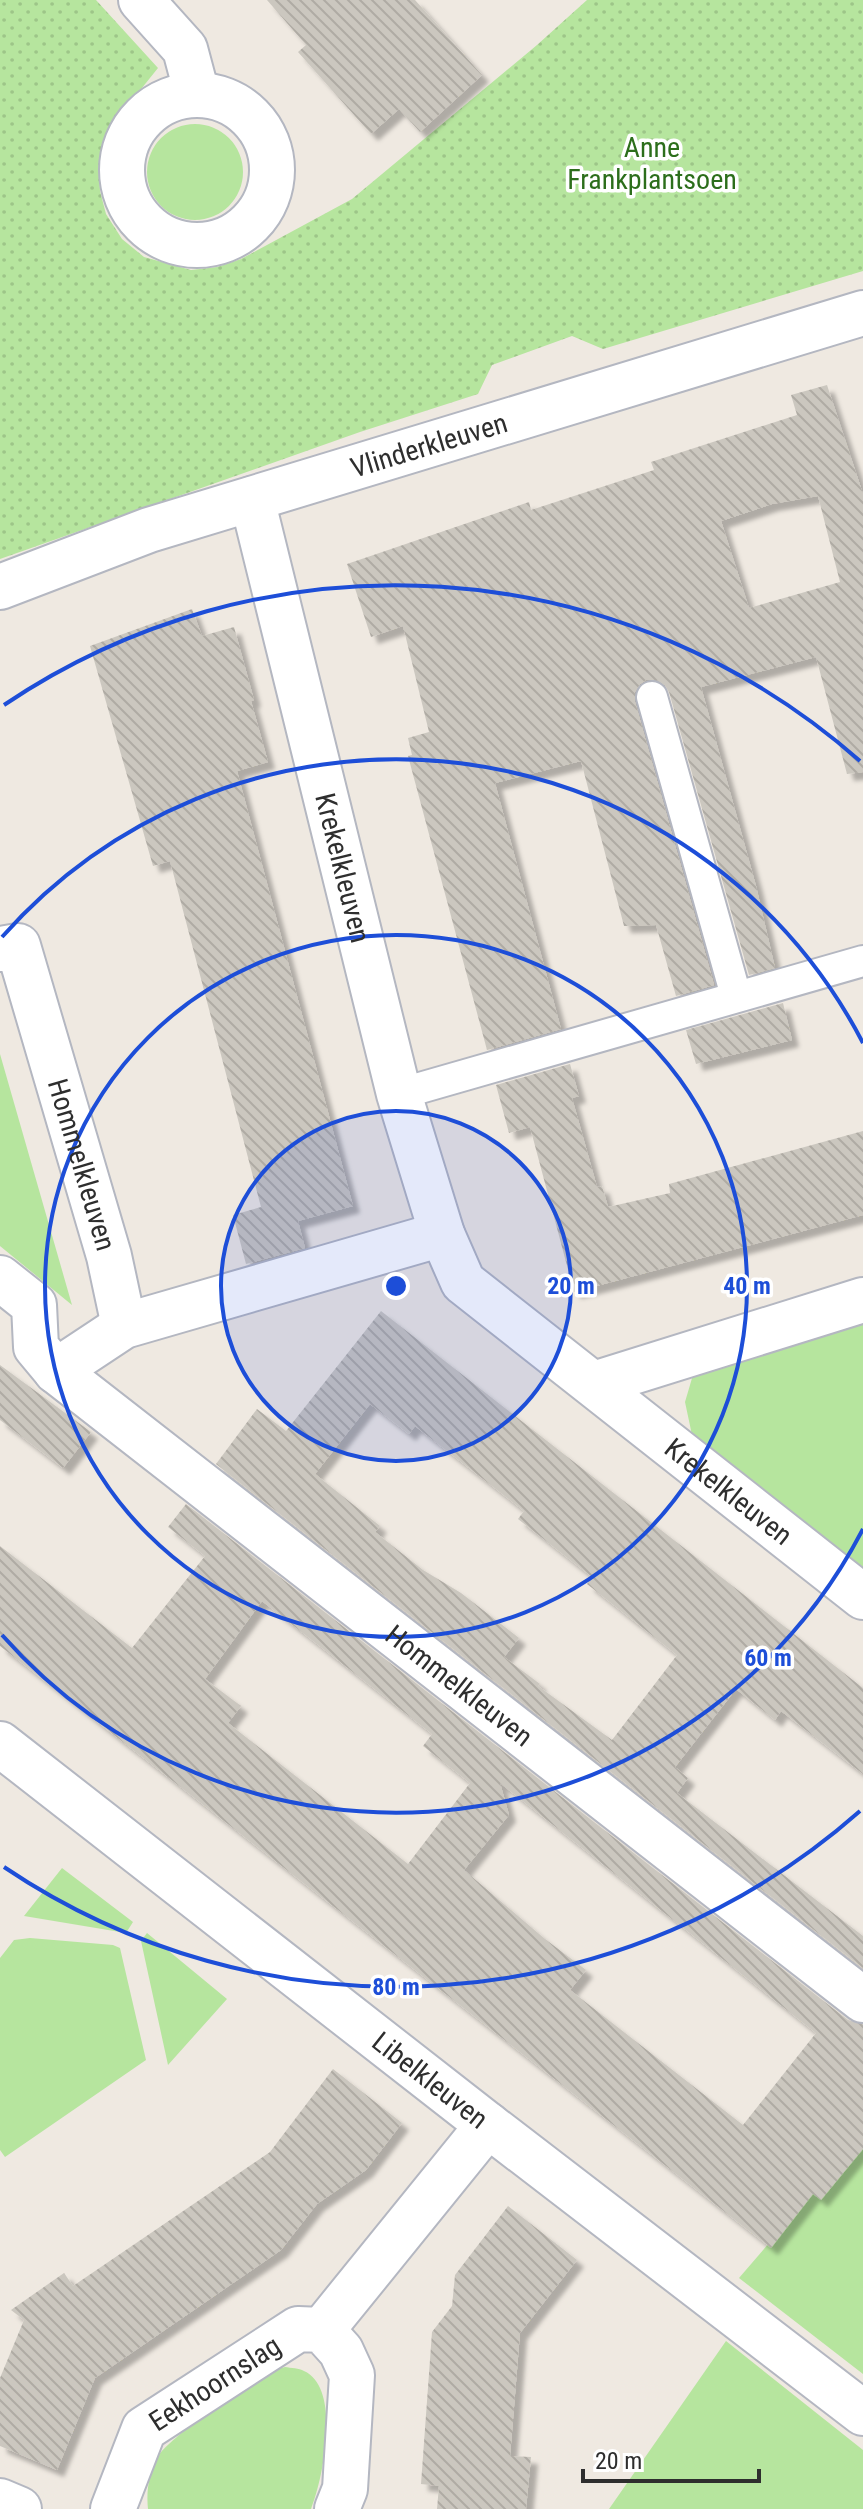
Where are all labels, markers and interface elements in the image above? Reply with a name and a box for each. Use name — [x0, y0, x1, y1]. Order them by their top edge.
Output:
park label: Anne Frankplantsoen — [567, 131, 737, 196]
street label: Vlinderkleuven — [347, 406, 511, 485]
street label: Krekelkleuven — [308, 790, 377, 946]
street label: Hommelkleuven — [41, 1075, 122, 1254]
centre of rings — [382, 1272, 410, 1300]
text: 20 m — [547, 1272, 595, 1300]
text: 40 m — [723, 1272, 771, 1300]
street label: Krekelkleuven — [658, 1431, 799, 1552]
street label: Hommelkleuven — [379, 1618, 539, 1753]
text: 60 m — [744, 1644, 792, 1672]
text: 80 m — [372, 1973, 420, 2001]
street label: Libelkleuven — [366, 2025, 494, 2136]
street label: Eekhoornslag — [143, 2329, 287, 2438]
scale bar — [583, 2433, 759, 2483]
text: 20 m — [595, 2447, 642, 2475]

